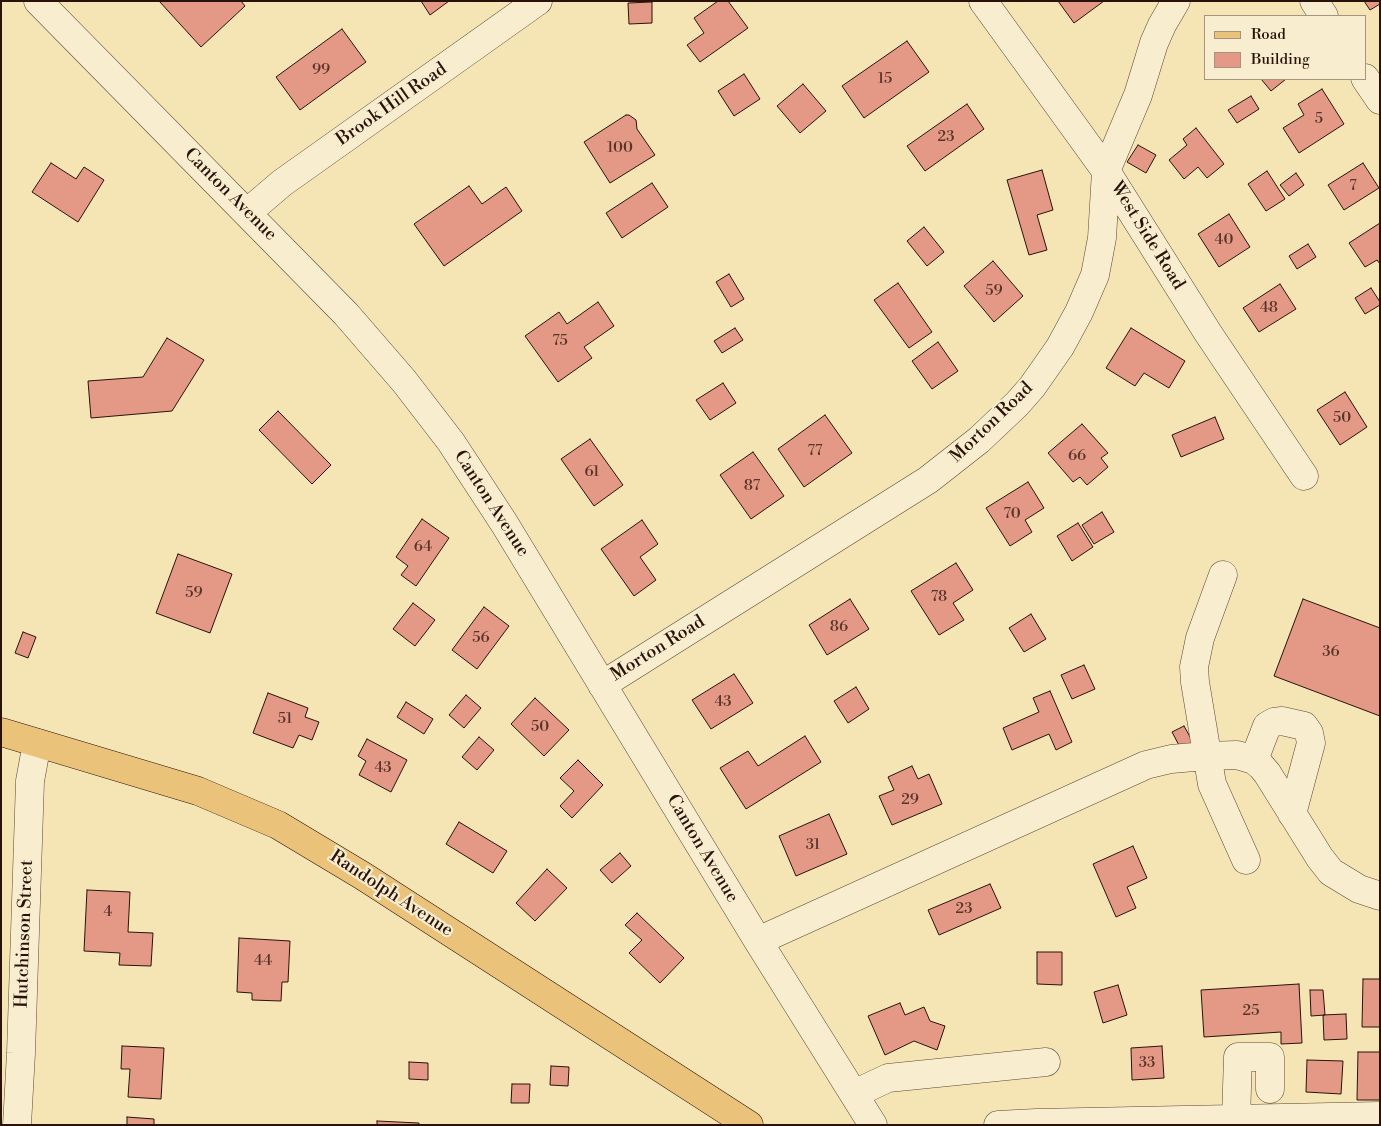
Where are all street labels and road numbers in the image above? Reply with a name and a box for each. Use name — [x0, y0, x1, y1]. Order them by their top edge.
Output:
street label: Brook Hill Road — [333, 59, 451, 151]
street label: Canton Avenue — [179, 144, 281, 246]
street label: West Side Road — [1105, 178, 1189, 294]
street label: Morton Road — [946, 378, 1038, 468]
street label: Canton Avenue — [449, 447, 533, 561]
street label: Morton Road — [607, 612, 709, 686]
street label: Canton Avenue — [661, 791, 743, 907]
street label: Randolph Avenue — [325, 846, 457, 942]
street label: Hutchinson Street — [12, 859, 38, 1009]

